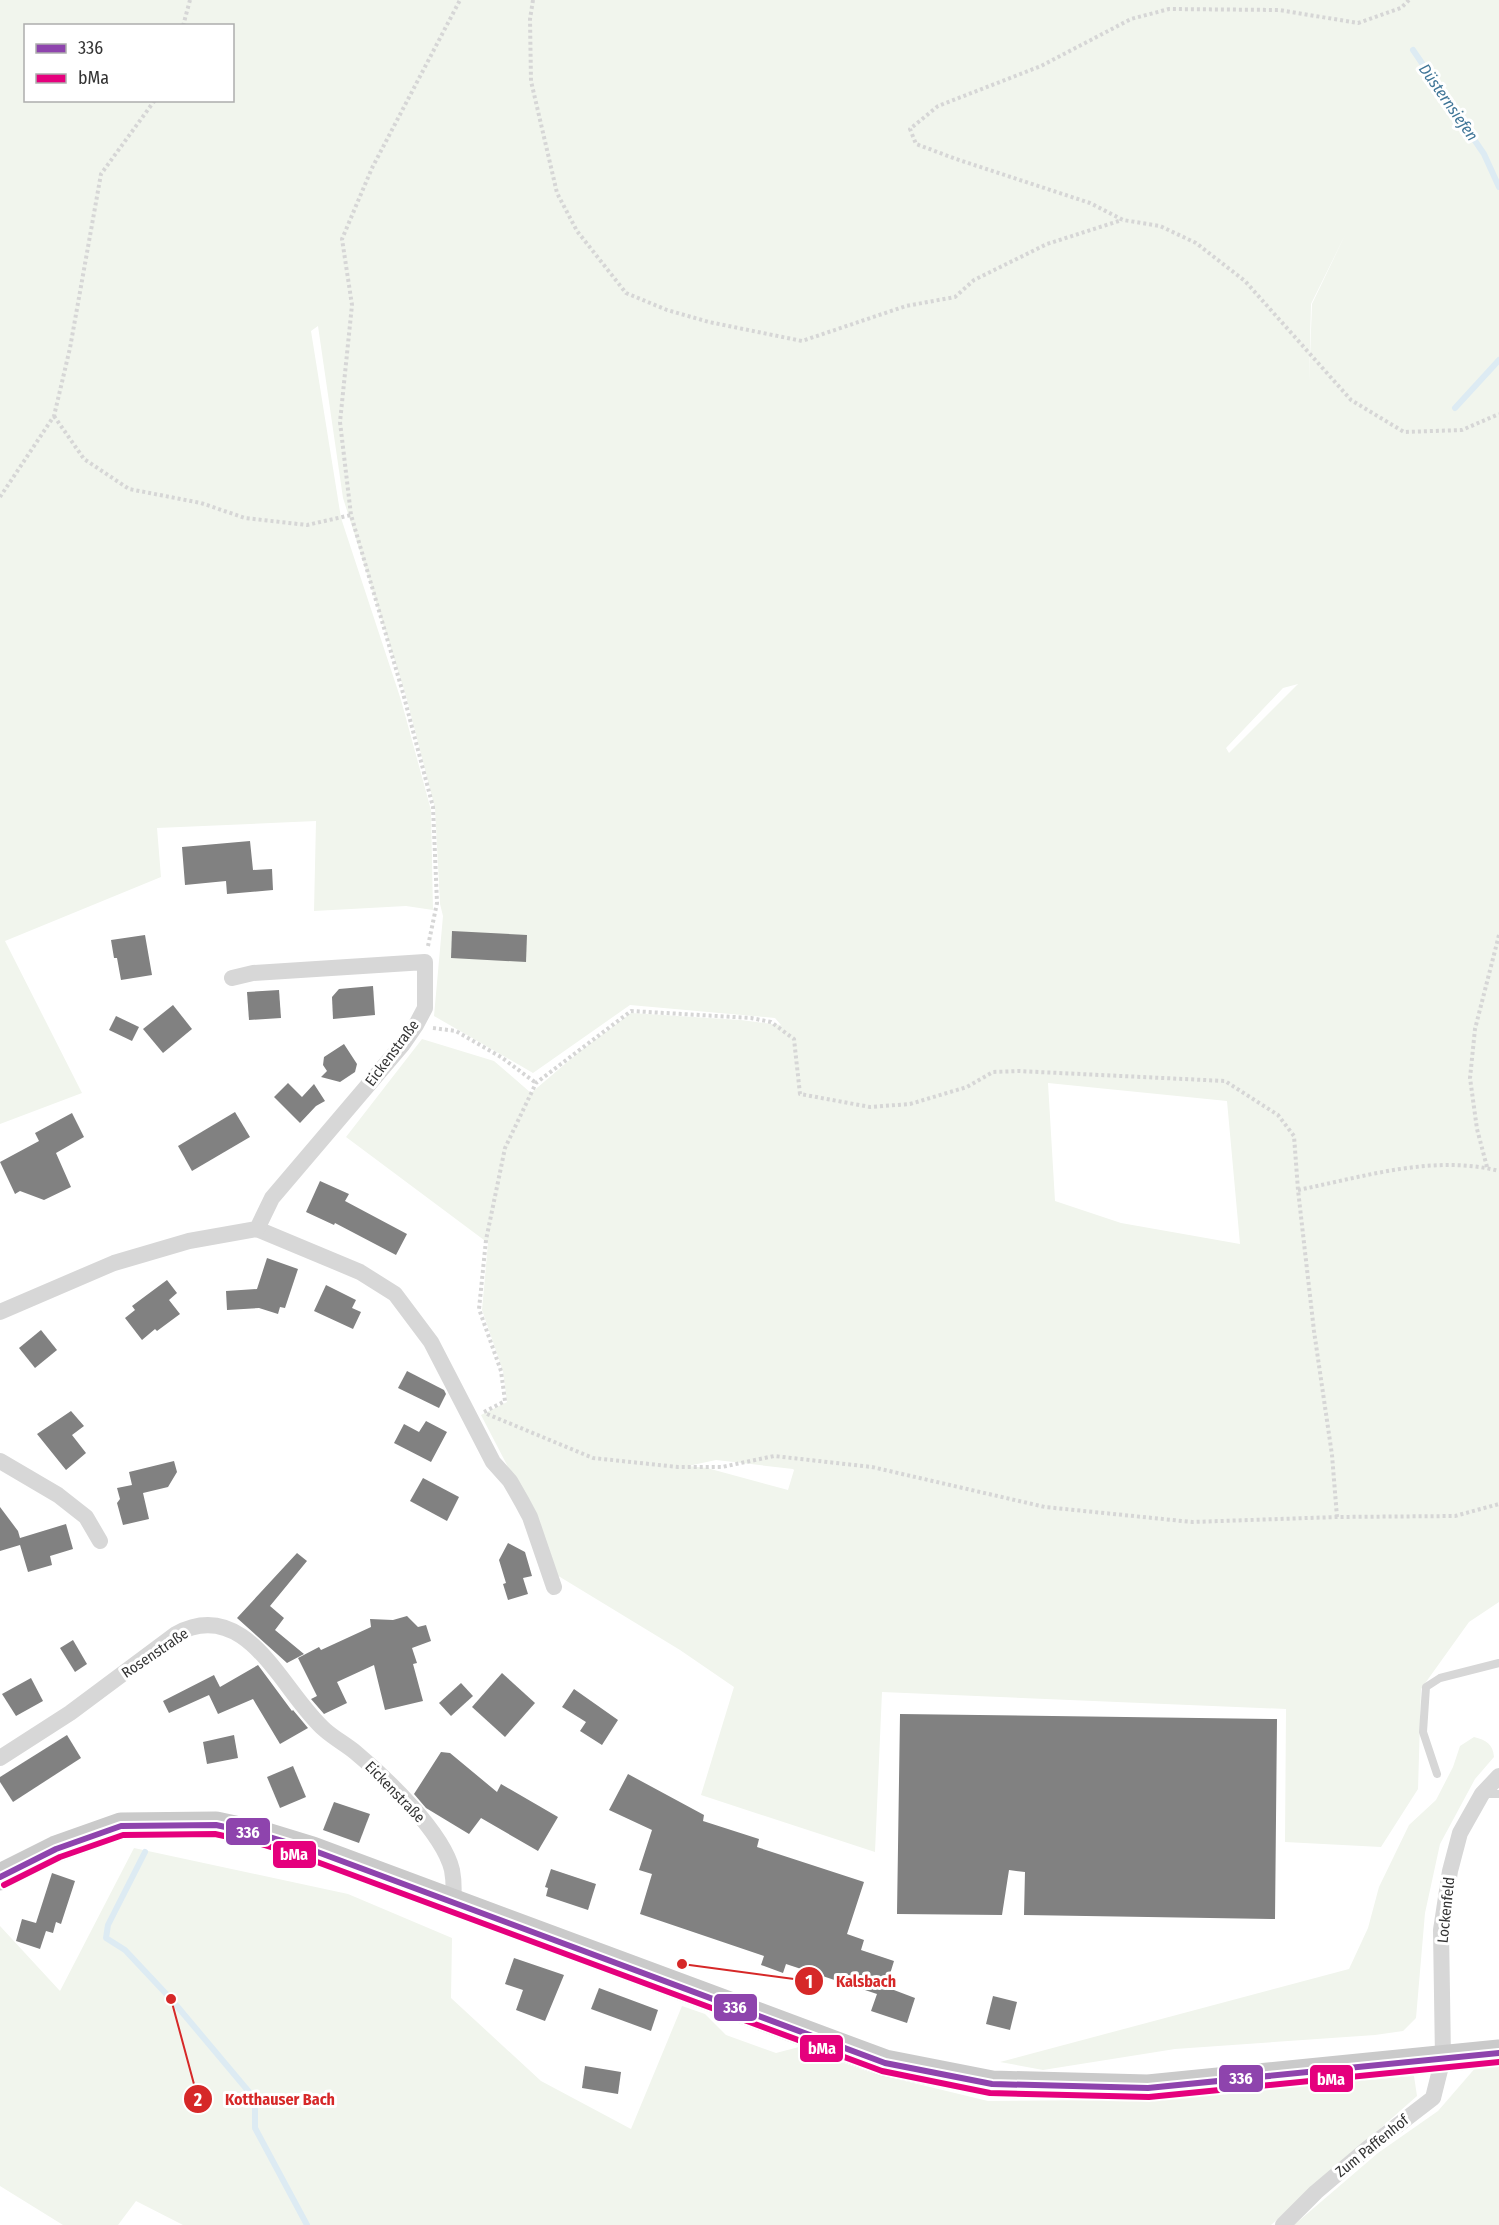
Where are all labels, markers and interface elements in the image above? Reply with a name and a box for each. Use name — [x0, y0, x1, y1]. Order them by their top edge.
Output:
legend — [24, 24, 234, 102]
text: 336 — [78, 37, 103, 59]
water label: Düsternsiefen — [1415, 60, 1482, 144]
text: bMa — [78, 67, 109, 89]
street label: Eickenstraße — [361, 1016, 423, 1090]
street label: Rosenstraße — [118, 1624, 192, 1682]
street label: Eickenstraße — [361, 1758, 429, 1826]
line badge: 336 — [225, 1817, 271, 1846]
text: 336 — [235, 1823, 260, 1842]
line badge: bMa — [272, 1840, 317, 1869]
text: bMa — [280, 1845, 308, 1864]
street label: Lockenfeld — [1434, 1876, 1458, 1944]
callout: Kalsbach — [794, 1964, 908, 1998]
text: 1 — [805, 1971, 813, 1993]
text: Kalsbach — [836, 1972, 896, 1991]
line badge: 336 — [713, 1993, 758, 2022]
text: 336 — [722, 1998, 747, 2017]
line badge: bMa — [799, 2034, 844, 2063]
text: bMa — [808, 2039, 836, 2058]
line badge: 336 — [1218, 2064, 1264, 2093]
line badge: bMa — [1309, 2064, 1354, 2093]
text: 336 — [1228, 2069, 1253, 2088]
text: bMa — [1317, 2070, 1345, 2089]
callout: Kotthauser Bach — [183, 2082, 347, 2116]
text: 2 — [193, 2089, 202, 2111]
text: Kotthauser Bach — [225, 2090, 335, 2109]
street label: Zum Paffenhof — [1332, 2110, 1413, 2181]

